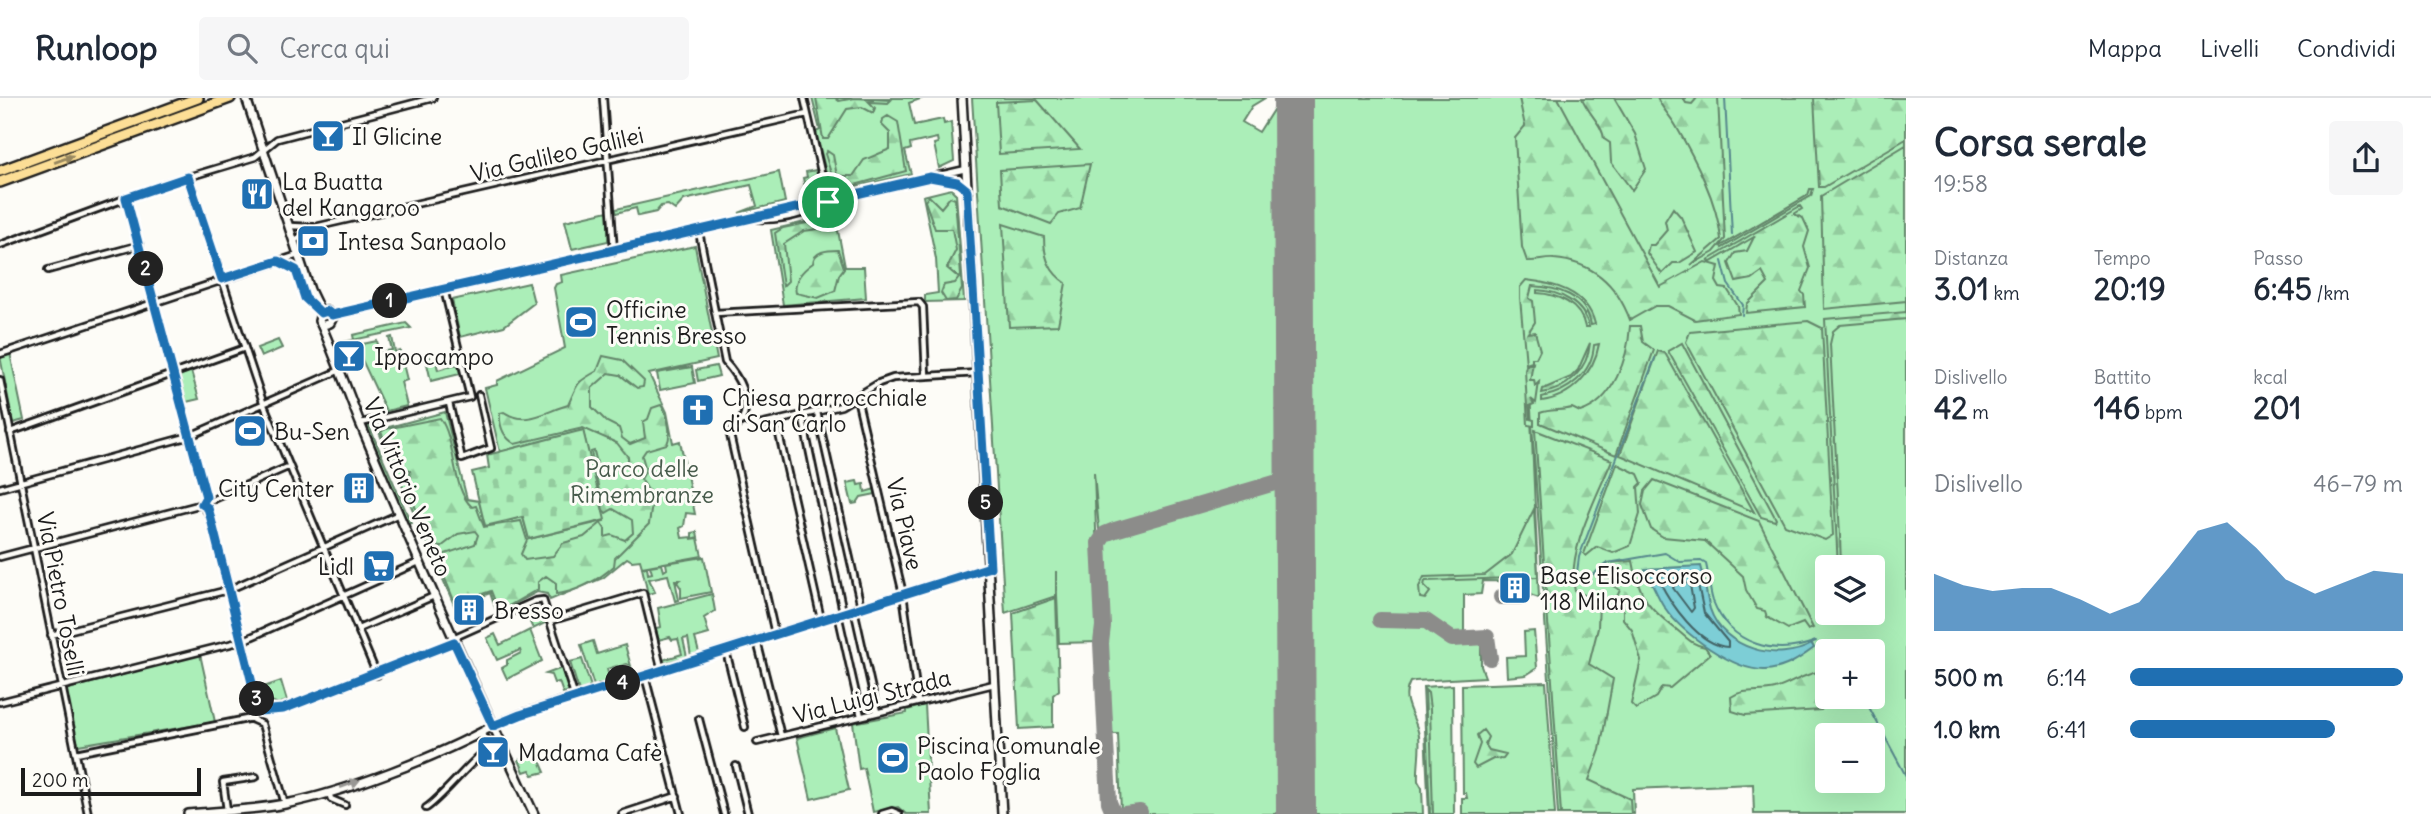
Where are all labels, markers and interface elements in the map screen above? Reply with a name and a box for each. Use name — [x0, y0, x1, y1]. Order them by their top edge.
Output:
search box — [199, 17, 689, 80]
text: Runloop — [35, 27, 157, 69]
icon: search — [223, 29, 261, 67]
text: Cerca qui — [279, 32, 390, 65]
text: Mappa — [2088, 33, 2162, 63]
text: Livelli — [2200, 33, 2259, 63]
text: Condividi — [2297, 33, 2396, 63]
bar icon: Il Glicine — [309, 117, 347, 155]
text: Corsa serale — [1934, 119, 2147, 166]
street label: Via Galileo Galilei — [468, 120, 646, 188]
button: share — [2329, 121, 2403, 195]
place label: Il Glicine — [352, 122, 442, 151]
one-way arrow — [54, 153, 75, 164]
place label: La Buatta del Kangaroo — [282, 167, 420, 222]
text: 19:58 — [1934, 169, 1988, 198]
pin — [798, 172, 858, 232]
restaurant icon: La Buatta del Kangaroo — [238, 175, 276, 213]
icon: arrive — [809, 183, 847, 221]
bank icon: Intesa Sanpaolo — [294, 222, 332, 260]
place label: Intesa Sanpaolo — [338, 227, 506, 256]
text: Distanza — [1934, 246, 2008, 270]
text: Tempo — [2094, 246, 2151, 270]
text: Passo — [2253, 246, 2303, 270]
pin: 2 — [128, 252, 164, 286]
text: 2 — [140, 256, 151, 280]
text: 3.01 — [1934, 270, 1989, 308]
text: 20:19 — [2094, 270, 2166, 308]
text: 6:45 — [2253, 270, 2312, 308]
text: km — [1989, 281, 2020, 305]
text: /km — [2312, 281, 2350, 305]
pin: 1 — [372, 284, 408, 318]
text: 1 — [386, 288, 393, 312]
place label: Officine Tennis Bresso — [606, 295, 747, 350]
sports icon: Officine Tennis Bresso — [562, 303, 600, 341]
bar icon: Ippocampo — [330, 337, 368, 375]
place label: Ippocampo — [374, 342, 494, 371]
text: Dislivello — [1934, 365, 2008, 389]
text: Battito — [2094, 365, 2151, 389]
text: kcal — [2253, 365, 2288, 389]
place label: Chiesa parrocchiale di San Carlo — [722, 383, 927, 438]
text: 42 — [1934, 389, 1968, 427]
text: 146 — [2094, 389, 2140, 427]
text: 201 — [2253, 389, 2301, 427]
church icon: Chiesa parrocchiale di San Carlo — [679, 391, 717, 429]
street label: Via Vittorio Veneto — [357, 393, 459, 581]
text: m — [1968, 400, 1989, 424]
text: bpm — [2140, 400, 2183, 424]
sports icon: Bu-Sen — [231, 412, 269, 450]
place label: Bu-Sen — [274, 417, 350, 446]
park label: Parco delle Rimembranze — [570, 454, 714, 509]
building icon: City Center — [340, 469, 378, 507]
text: Dislivello — [1934, 469, 2023, 498]
text: 46–79 m — [2313, 469, 2403, 498]
place label: City Center — [218, 474, 335, 503]
street label: Via Piave — [880, 475, 930, 573]
pin: 5 — [968, 486, 1004, 520]
text: 5 — [980, 490, 991, 514]
street label: Via Pietro Toselli — [31, 509, 91, 679]
supermarket icon: Lidl — [360, 547, 398, 585]
place label: Lidl — [318, 552, 354, 581]
map controls — [1815, 555, 1885, 793]
button: layers — [1815, 555, 1885, 625]
place label: Base Elisoccorso 118 Milano — [1540, 561, 1712, 616]
building icon: Base Elisoccorso 118 Milano — [1496, 569, 1534, 607]
building icon: Bresso — [450, 591, 488, 629]
place label: Bresso — [494, 596, 564, 625]
button: + — [1815, 639, 1885, 709]
street label: Via Luigi Strada — [790, 662, 954, 730]
text: 500 m — [1934, 663, 2003, 692]
text: 6:14 — [2046, 663, 2087, 692]
pin: 4 — [606, 666, 640, 700]
text: 4 — [617, 670, 628, 694]
pin: 3 — [240, 682, 274, 716]
text: 3 — [251, 686, 262, 710]
text: 1.0 km — [1934, 715, 2000, 744]
text: 6:41 — [2046, 715, 2087, 744]
button: − — [1815, 723, 1885, 793]
place label: Piscina Comunale Paolo Foglia — [917, 731, 1101, 786]
bar icon: Madama Cafè — [474, 733, 512, 771]
place label: Madama Cafè — [518, 738, 662, 767]
sports icon: Piscina Comunale Paolo Foglia — [874, 739, 912, 777]
scale bar — [21, 765, 201, 797]
text: 200 m — [32, 768, 89, 792]
one-way arrow — [339, 779, 360, 790]

